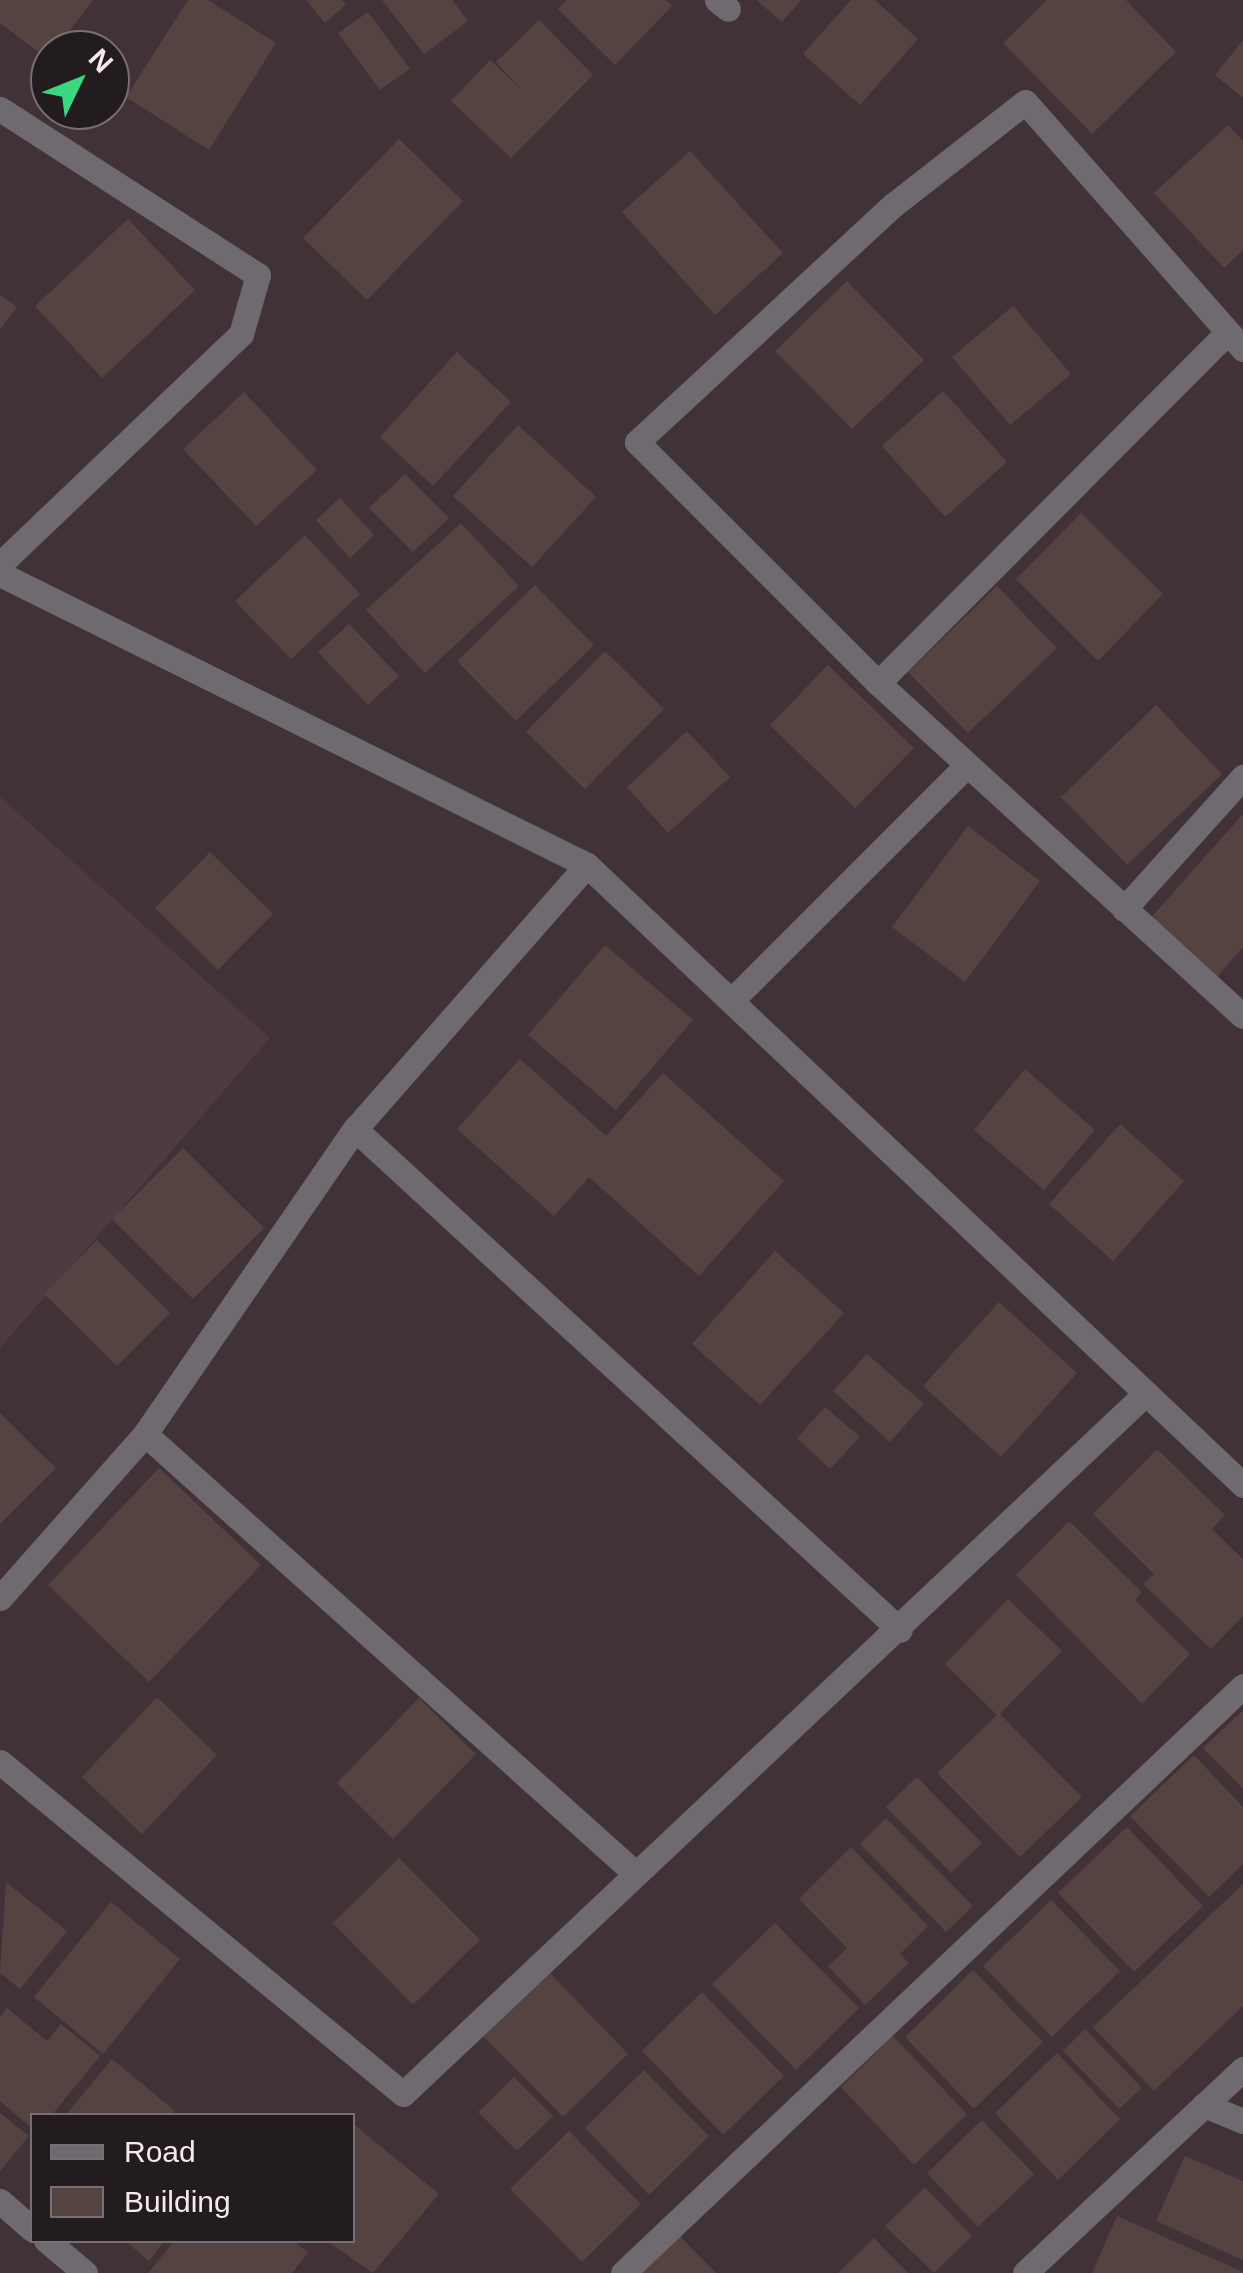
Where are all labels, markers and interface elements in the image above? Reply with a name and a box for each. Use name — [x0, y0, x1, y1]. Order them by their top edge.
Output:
north arrow — [30, 30, 130, 130]
text: N — [83, 43, 119, 79]
legend — [30, 2113, 355, 2243]
text: Road — [124, 2135, 196, 2168]
text: Building — [124, 2185, 231, 2218]

